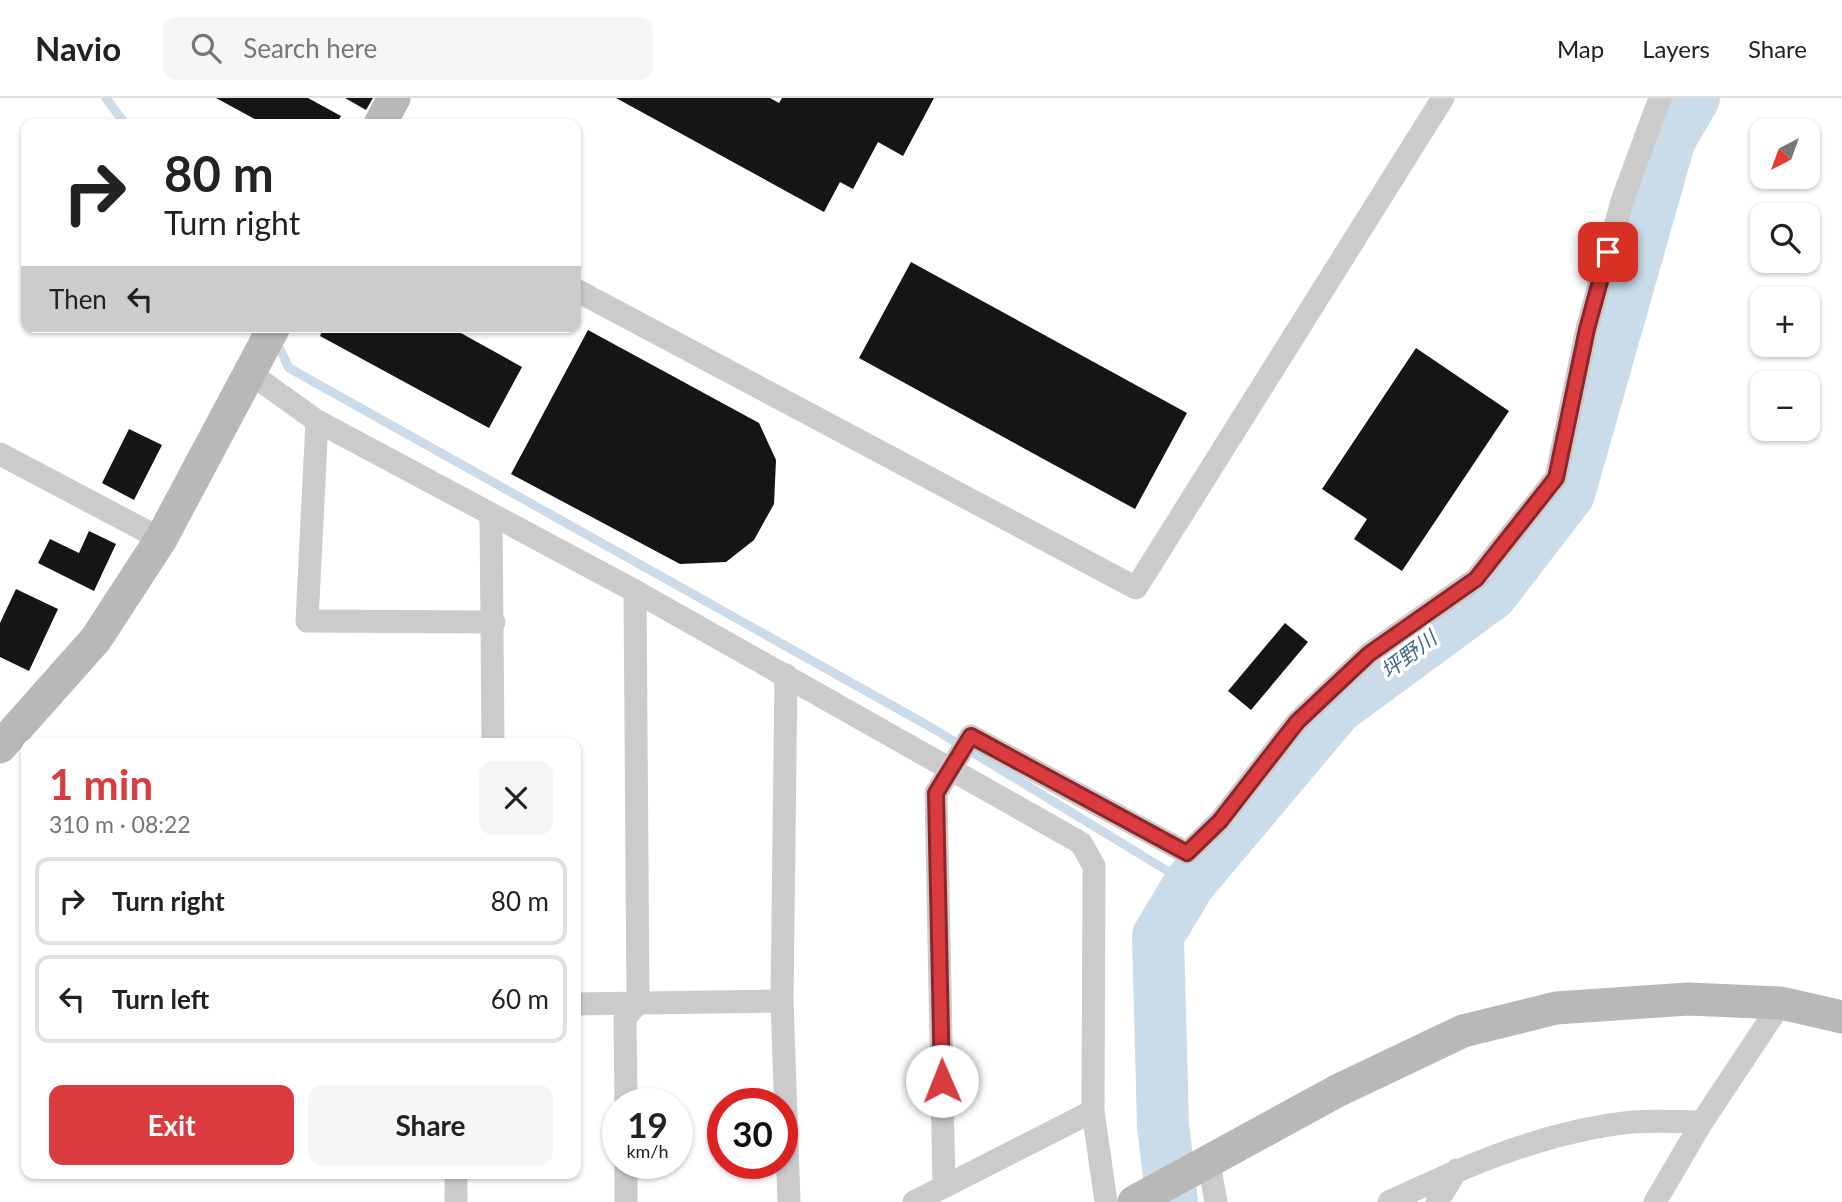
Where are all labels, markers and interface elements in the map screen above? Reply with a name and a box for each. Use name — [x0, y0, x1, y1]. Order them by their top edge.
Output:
search box — [163, 17, 653, 80]
text: Navio — [35, 28, 121, 68]
icon: search — [187, 29, 225, 67]
text: Search here — [243, 32, 377, 64]
text: Map — [1557, 34, 1604, 63]
text: Layers — [1642, 34, 1710, 63]
text: Share — [1748, 34, 1807, 63]
north arrow — [1750, 119, 1820, 189]
map controls — [1750, 119, 1820, 441]
text: 80 m — [164, 144, 274, 202]
icon: right — [49, 147, 140, 238]
text: Turn right — [164, 203, 300, 242]
button: search — [1750, 203, 1820, 273]
pin — [1578, 222, 1638, 282]
icon: arrive — [1589, 233, 1627, 271]
icon: left — [121, 280, 159, 318]
text: Then — [49, 283, 107, 315]
button: + — [1750, 287, 1820, 357]
button: − — [1750, 371, 1820, 441]
water label: 坪野川 — [1375, 624, 1442, 683]
text: 1 min — [49, 759, 153, 809]
button: close — [479, 761, 553, 835]
text: 310 m · 08:22 — [49, 810, 191, 838]
icon: right — [53, 882, 91, 920]
text: Turn right — [112, 885, 225, 917]
text: 80 m — [491, 885, 549, 917]
icon: left — [53, 980, 91, 1018]
text: Turn left — [112, 983, 209, 1015]
text: 60 m — [491, 983, 549, 1015]
position arrow — [905, 1044, 979, 1118]
button: Exit — [49, 1085, 294, 1165]
button: Share — [308, 1085, 553, 1165]
speed limit sign: 30 — [707, 1088, 798, 1179]
text: 19 — [627, 1103, 668, 1145]
text: km/h — [626, 1140, 669, 1162]

